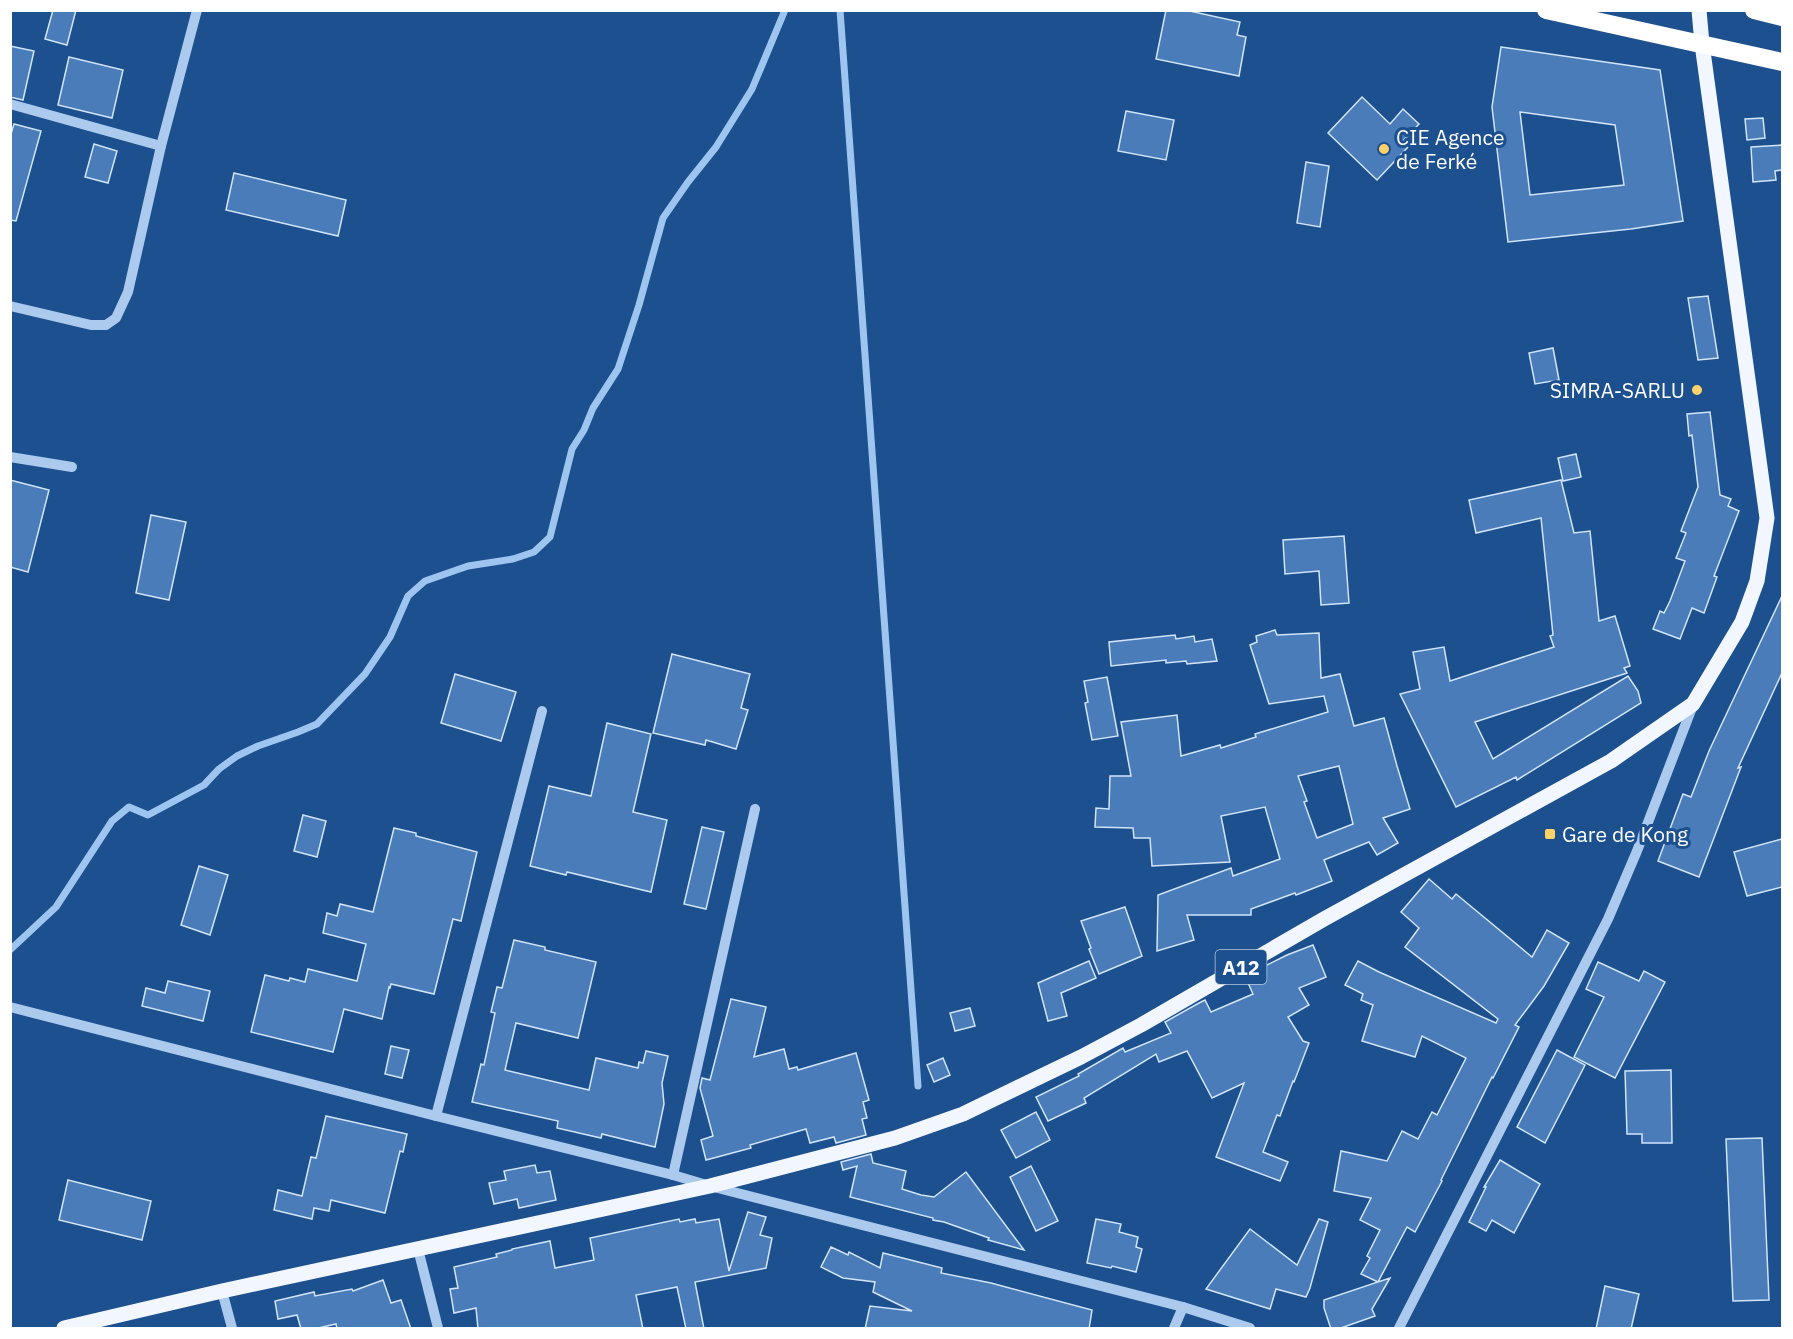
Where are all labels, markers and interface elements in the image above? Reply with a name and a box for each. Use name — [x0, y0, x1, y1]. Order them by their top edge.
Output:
place label: CIE Agence de Ferké — [1396, 123, 1505, 175]
marker: CIE Agence de Ferké — [1377, 142, 1391, 156]
place label: SIMRA-SARLU — [1550, 376, 1685, 404]
marker: SIMRA-SARLU — [1690, 383, 1704, 397]
place label: Gare de Kong — [1562, 820, 1688, 848]
marker: Gare de Kong — [1543, 827, 1557, 841]
road number: A12 — [1216, 950, 1266, 984]

